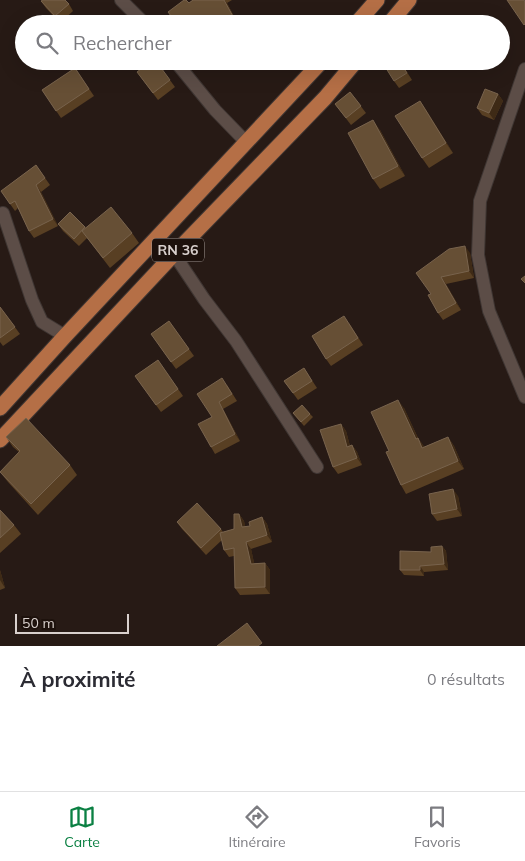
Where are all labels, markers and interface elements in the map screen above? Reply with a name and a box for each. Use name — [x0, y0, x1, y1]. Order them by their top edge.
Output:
search box — [15, 15, 510, 70]
icon: search — [33, 29, 61, 57]
text: Rechercher — [73, 31, 172, 55]
road number: RN 36 — [152, 238, 204, 262]
scale bar — [15, 611, 129, 634]
text: 50 m — [22, 614, 55, 632]
text: À proximité — [20, 666, 136, 692]
text: 0 résultats — [427, 669, 505, 689]
tab: Carte — [64, 803, 100, 851]
tab: Itinéraire — [229, 803, 286, 851]
tab: Favoris — [414, 803, 461, 851]

